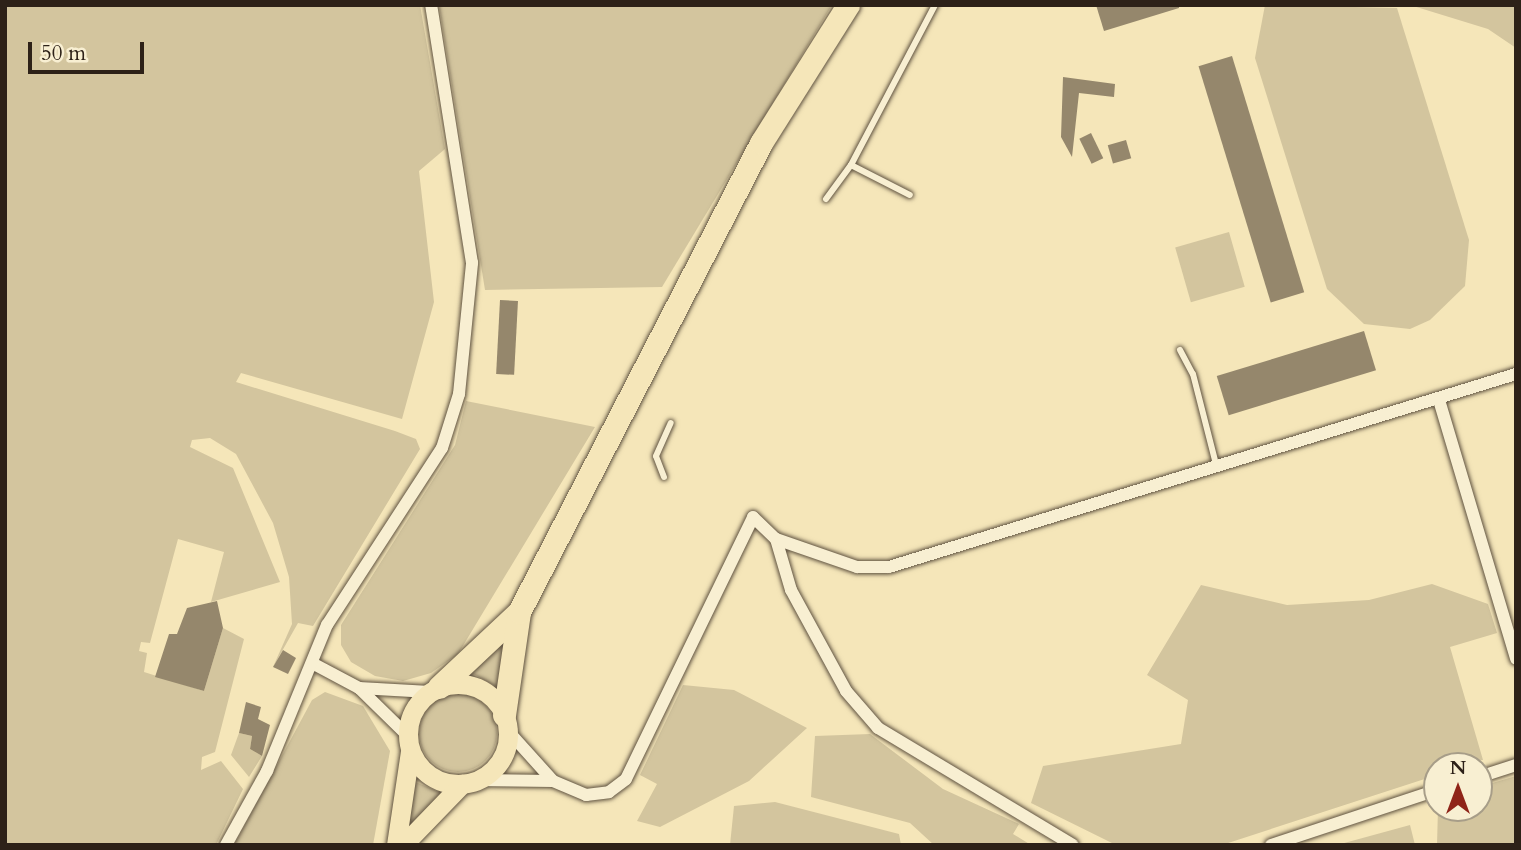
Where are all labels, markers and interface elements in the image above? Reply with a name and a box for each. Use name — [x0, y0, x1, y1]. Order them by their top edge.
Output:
scale bar — [32, 28, 147, 72]
text: 50 m — [41, 39, 86, 68]
north arrow — [1423, 752, 1493, 822]
text: N — [1450, 755, 1466, 781]

